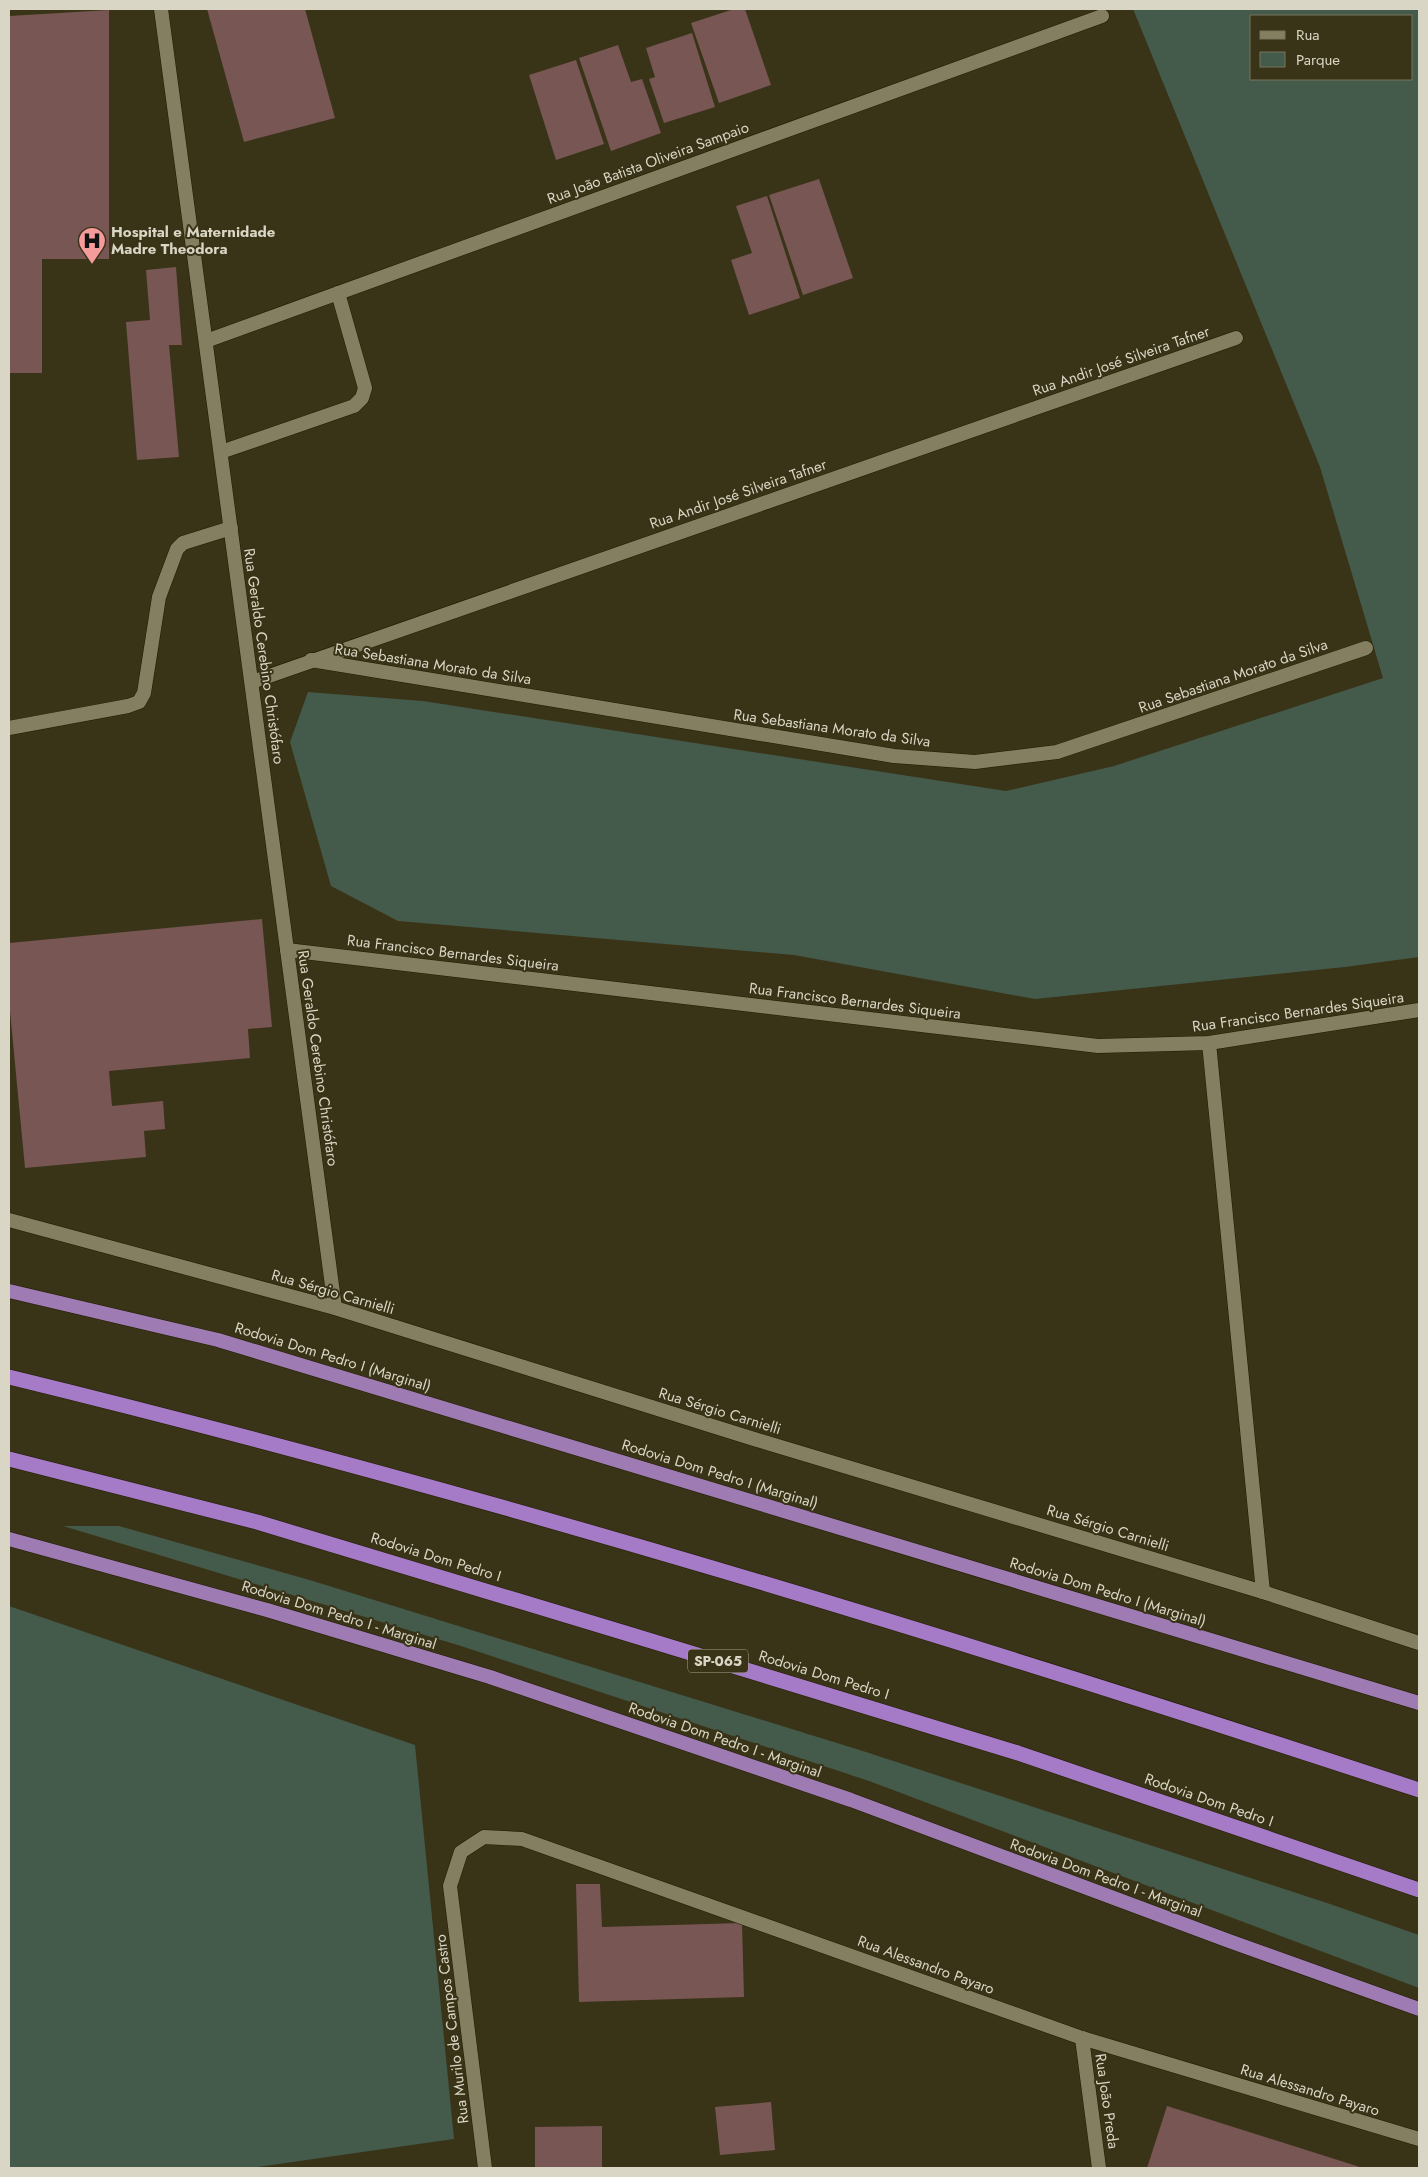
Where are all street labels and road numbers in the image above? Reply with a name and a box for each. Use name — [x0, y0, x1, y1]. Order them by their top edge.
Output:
street label: Rua João Batista Oliveira Sampaio — [544, 116, 752, 210]
street label: Rua Andir José Silveira Tafner — [1029, 320, 1213, 402]
street label: Rua Andir José Silveira Tafner — [646, 453, 830, 535]
street label: Rua Geraldo Cerebino Christófaro — [238, 547, 290, 765]
street label: Rua Sebastiana Morato da Silva — [1135, 633, 1331, 719]
street label: Rua Sebastiana Morato da Silva — [333, 638, 533, 690]
street label: Rua Sebastiana Morato da Silva — [732, 703, 932, 753]
street label: Rua Francisco Bernardes Siqueira — [346, 929, 560, 977]
street label: Rua Geraldo Cerebino Christófaro — [292, 949, 344, 1167]
street label: Rua Francisco Bernardes Siqueira — [748, 977, 962, 1025]
street label: Rua Francisco Bernardes Siqueira — [1191, 986, 1405, 1038]
street label: Rua Sérgio Carnielli — [269, 1264, 397, 1320]
street label: Rodovia Dom Pedro I (Marginal) — [232, 1317, 434, 1397]
street label: Rua Sérgio Carnielli — [656, 1382, 784, 1440]
street label: Rodovia Dom Pedro I (Marginal) — [619, 1434, 821, 1514]
street label: Rua Sérgio Carnielli — [1044, 1499, 1172, 1557]
street label: Rodovia Dom Pedro I — [368, 1527, 504, 1587]
street label: Rodovia Dom Pedro I (Marginal) — [1007, 1552, 1209, 1632]
street label: Rodovia Dom Pedro I - Marginal — [239, 1575, 439, 1655]
street label: Rodovia Dom Pedro I — [756, 1645, 892, 1705]
road number: SP-065 — [688, 1650, 748, 1672]
street label: Rodovia Dom Pedro I - Marginal — [626, 1697, 824, 1783]
street label: Rodovia Dom Pedro I — [1141, 1768, 1277, 1832]
street label: Rodovia Dom Pedro I - Marginal — [1007, 1833, 1205, 1923]
street label: Rua Alessandro Payaro — [854, 1930, 998, 2000]
street label: Rua Murilo de Campos Castro — [429, 1933, 475, 2125]
street label: Rua João Preda — [1089, 2052, 1125, 2150]
street label: Rua Alessandro Payaro — [1238, 2058, 1382, 2122]

